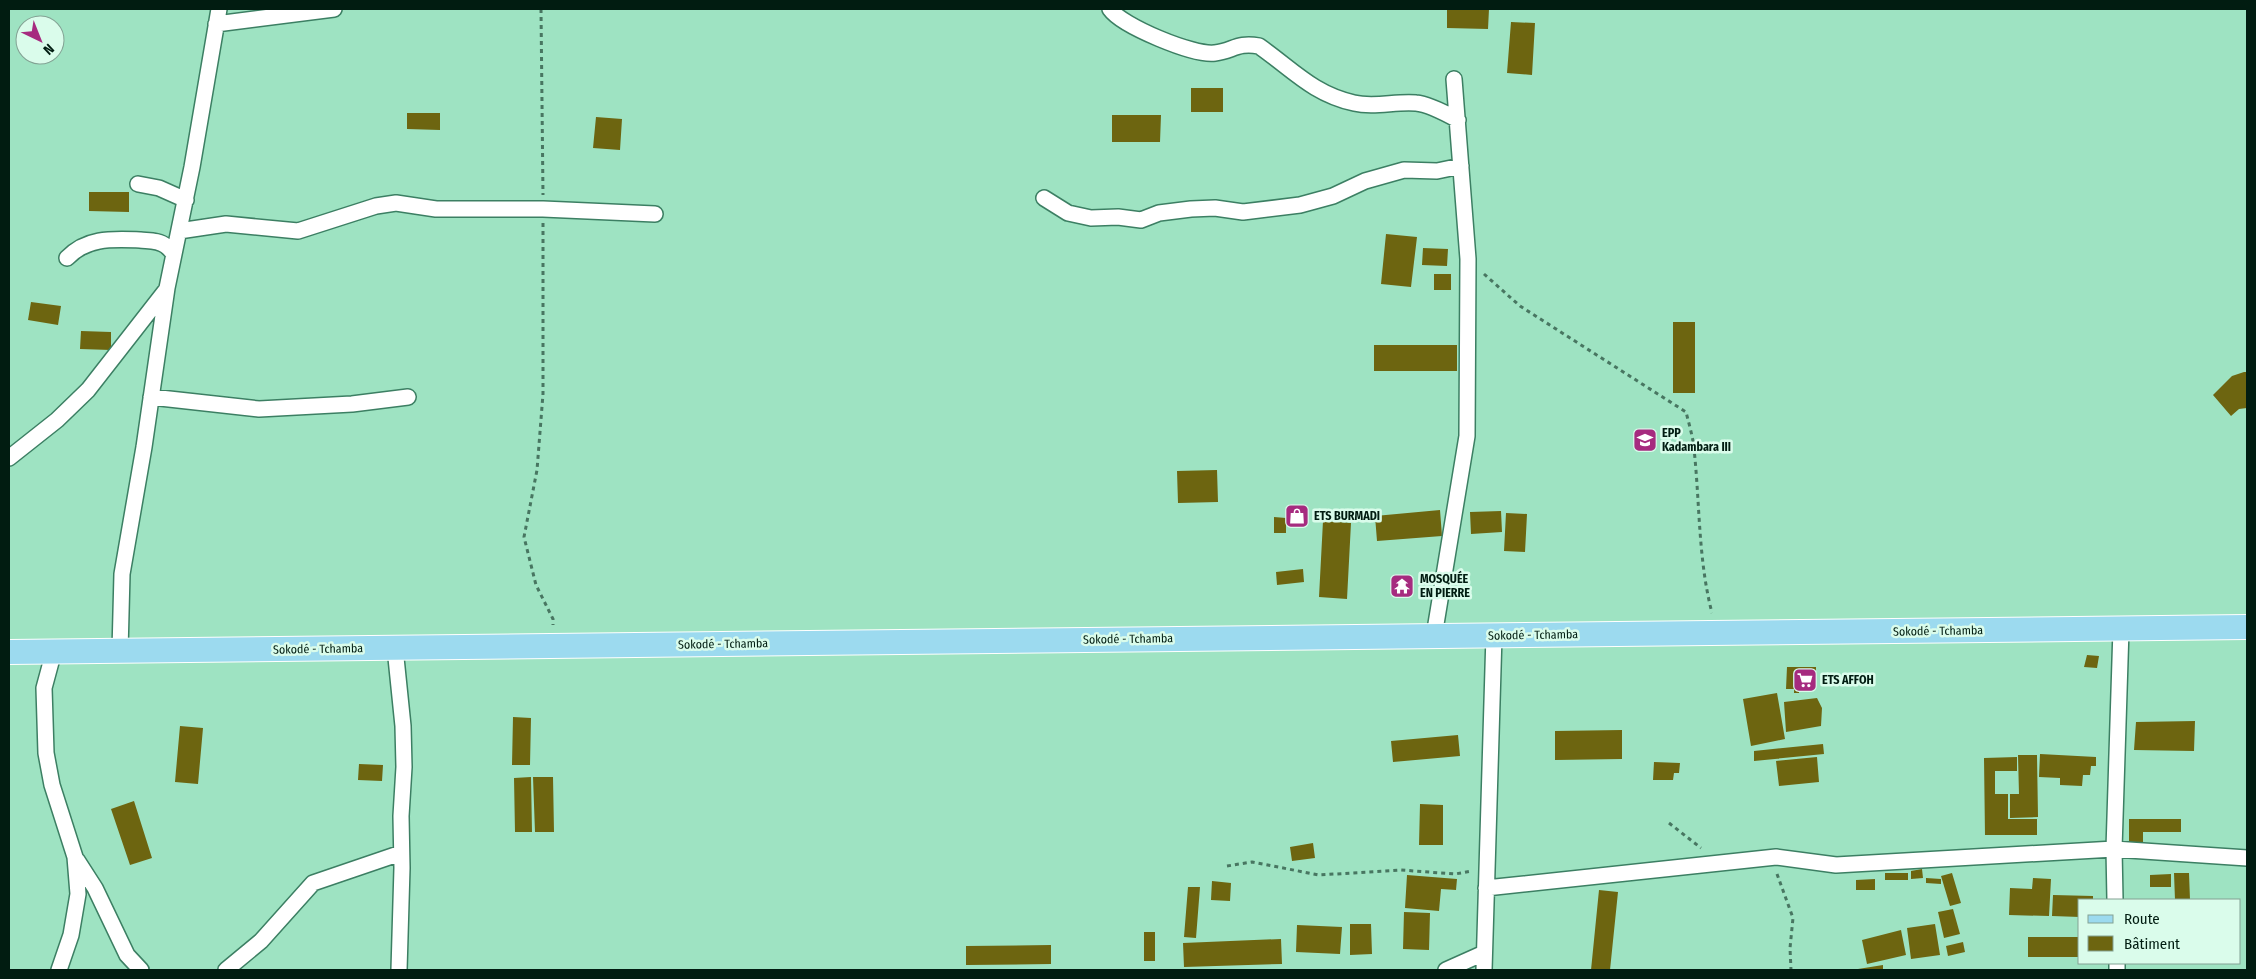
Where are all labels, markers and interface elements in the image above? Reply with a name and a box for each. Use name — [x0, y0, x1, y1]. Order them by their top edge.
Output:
north arrow — [15, 15, 65, 65]
text: N — [40, 40, 57, 58]
place label: EPP Kadambara III — [1662, 426, 1731, 454]
school or university icon: EPP Kadambara III — [1632, 427, 1658, 453]
shop icon: ETS BURMADI — [1284, 503, 1310, 529]
place label: ETS BURMADI — [1314, 509, 1380, 523]
place label: MOSQUÉE EN PIERRE — [1420, 570, 1470, 600]
temple icon: MOSQUÉE EN PIERRE — [1389, 573, 1415, 599]
street label: Sokodé - Tchamba — [1893, 623, 1983, 639]
street label: Sokodé - Tchamba — [1488, 627, 1578, 643]
street label: Sokodé - Tchamba — [1083, 631, 1173, 647]
street label: Sokodé - Tchamba — [678, 636, 768, 652]
street label: Sokodé - Tchamba — [273, 641, 363, 657]
supermarket icon: ETS AFFOH — [1792, 667, 1818, 693]
place label: ETS AFFOH — [1822, 673, 1874, 687]
legend — [2078, 899, 2241, 964]
text: Route — [2124, 910, 2160, 928]
text: Bâtiment — [2124, 935, 2180, 953]

